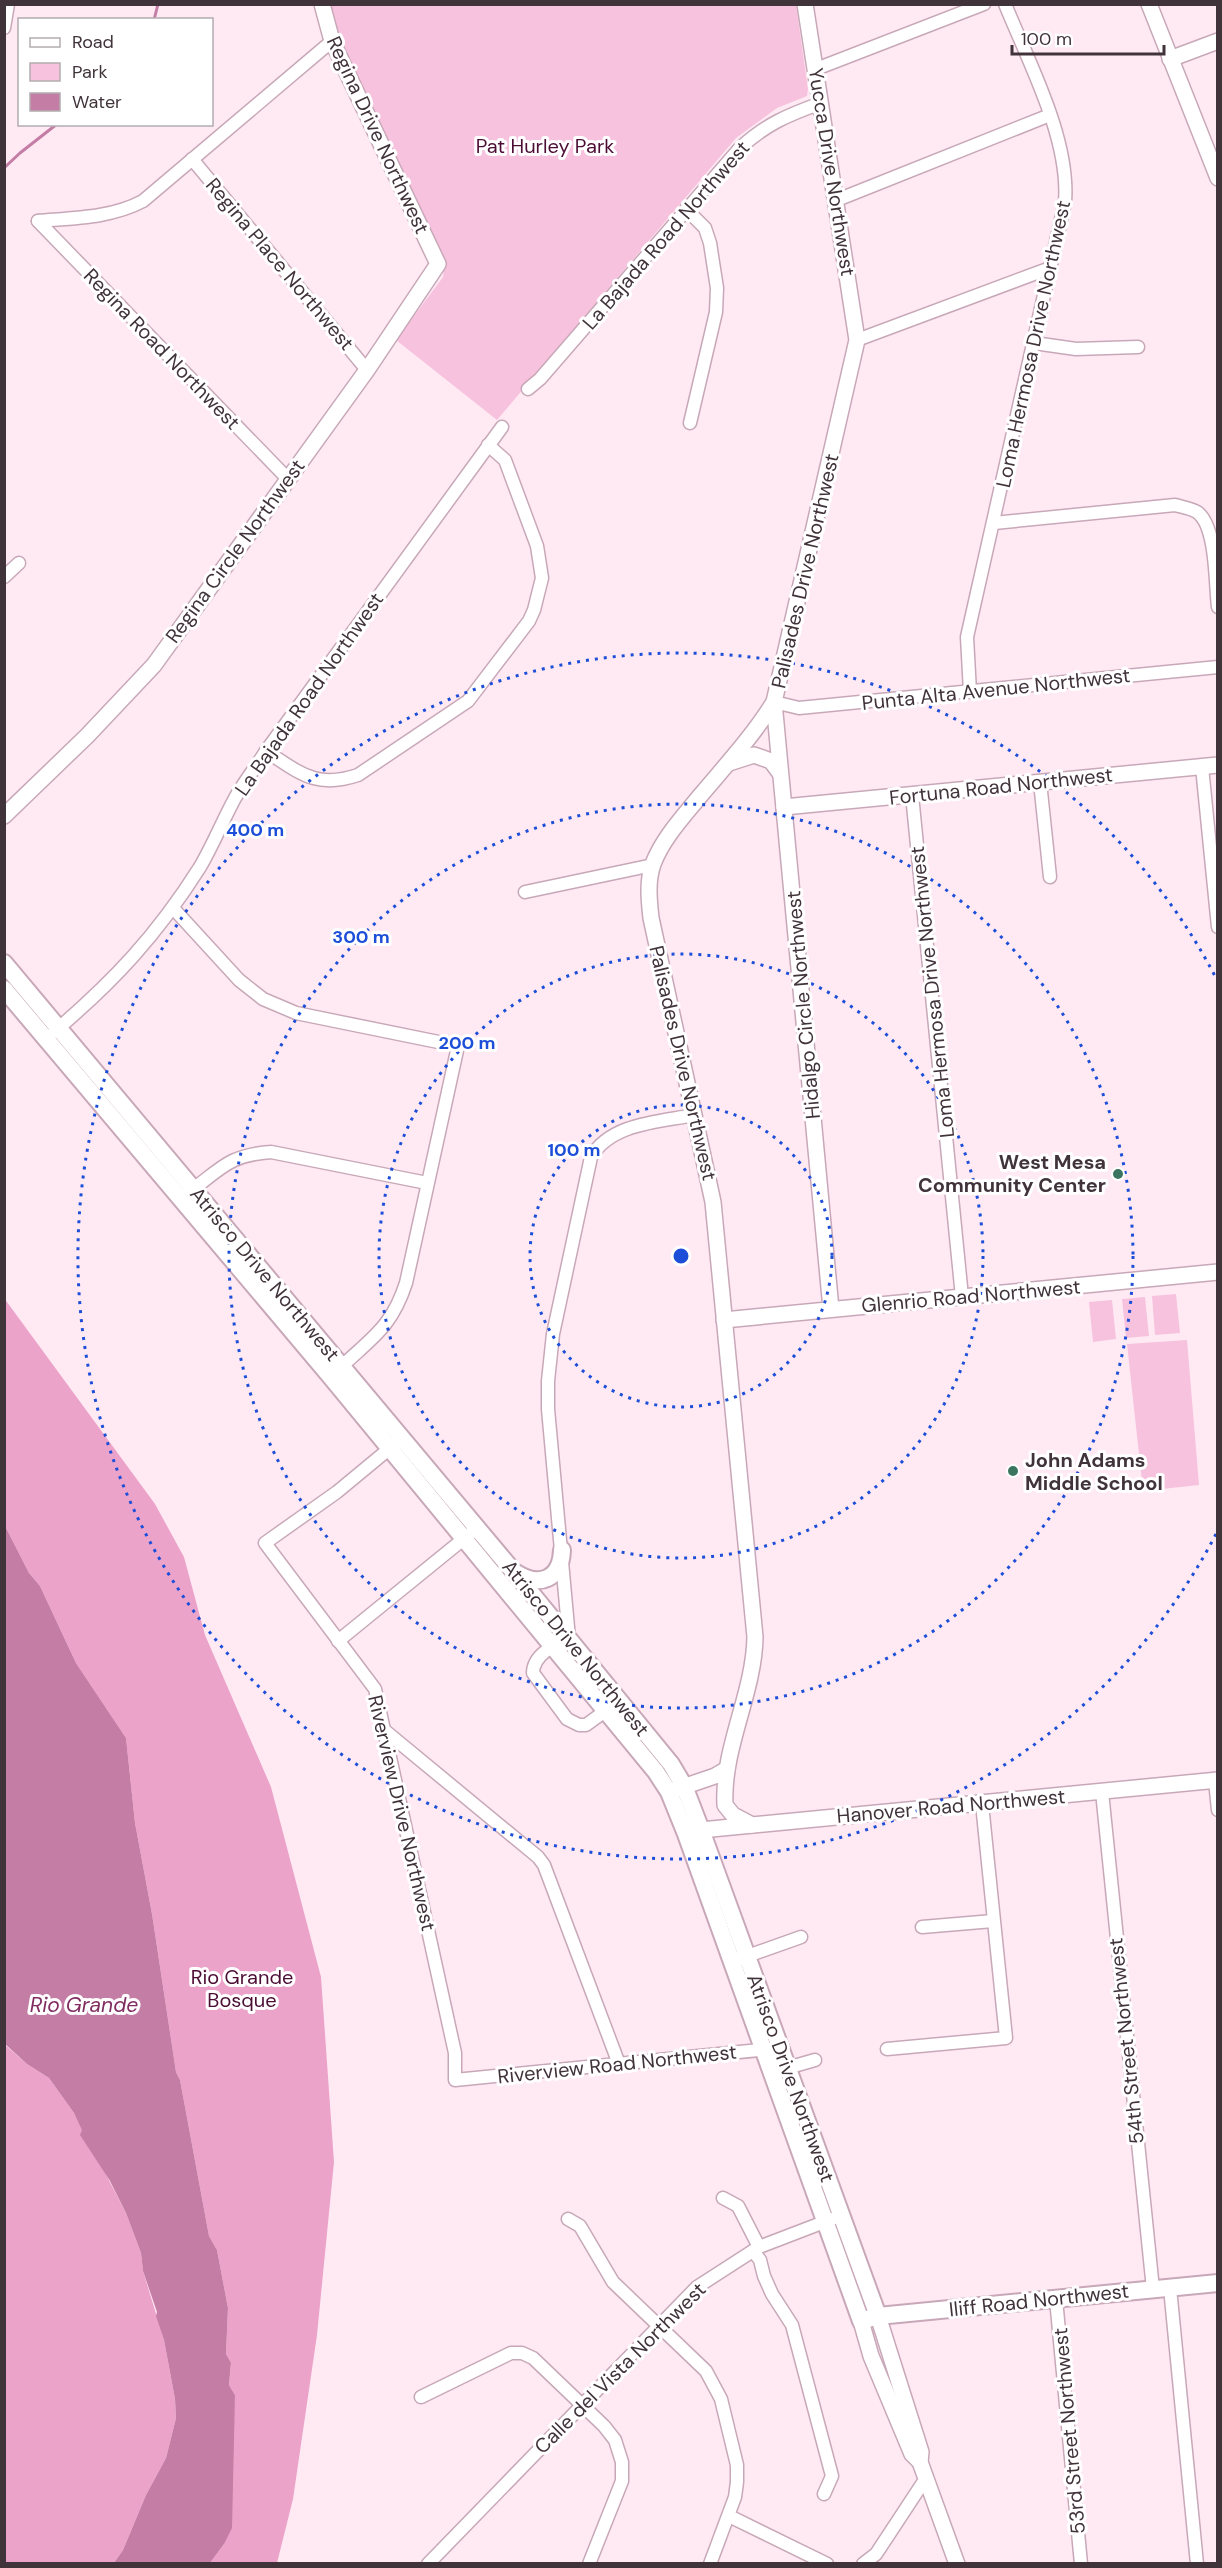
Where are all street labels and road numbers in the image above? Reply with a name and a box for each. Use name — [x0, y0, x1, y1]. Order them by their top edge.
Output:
street label: Regina Drive Northwest — [321, 32, 435, 238]
street label: Yucca Drive Northwest — [803, 66, 861, 278]
street label: La Bajada Road Northwest — [577, 135, 755, 335]
street label: Regina Place Northwest — [200, 172, 360, 356]
street label: Loma Hermosa Drive Northwest — [990, 198, 1076, 490]
street label: Regina Road Northwest — [78, 263, 246, 435]
street label: Palisades Drive Northwest — [765, 451, 845, 691]
street label: Regina Circle Northwest — [160, 454, 311, 648]
street label: La Bajada Road Northwest — [229, 587, 389, 801]
street label: Punta Alta Avenue Northwest — [861, 662, 1132, 716]
street label: Fortuna Road Northwest — [888, 761, 1114, 811]
street label: Loma Hermosa Drive Northwest — [904, 845, 960, 1139]
street label: Hidalgo Circle Northwest — [780, 890, 826, 1120]
street label: Palisades Drive Northwest — [643, 943, 723, 1183]
street label: Atrisco Drive Northwest — [184, 1181, 346, 1367]
street label: Glenrio Road Northwest — [860, 1273, 1082, 1319]
street label: Atrisco Drive Northwest — [497, 1554, 655, 1742]
street label: Riverview Drive Northwest — [362, 1693, 442, 1934]
street label: Hanover Road Northwest — [836, 1783, 1067, 1829]
street label: 54th Street Northwest — [1102, 1937, 1150, 2145]
street label: Atrisco Drive Northwest — [741, 1970, 841, 2186]
street label: Riverview Road Northwest — [496, 2038, 738, 2089]
street label: Calle del Vista Northwest — [529, 2277, 711, 2459]
street label: Iliff Road Northwest — [948, 2278, 1130, 2322]
street label: 53rd Street Northwest — [1047, 2327, 1091, 2535]

